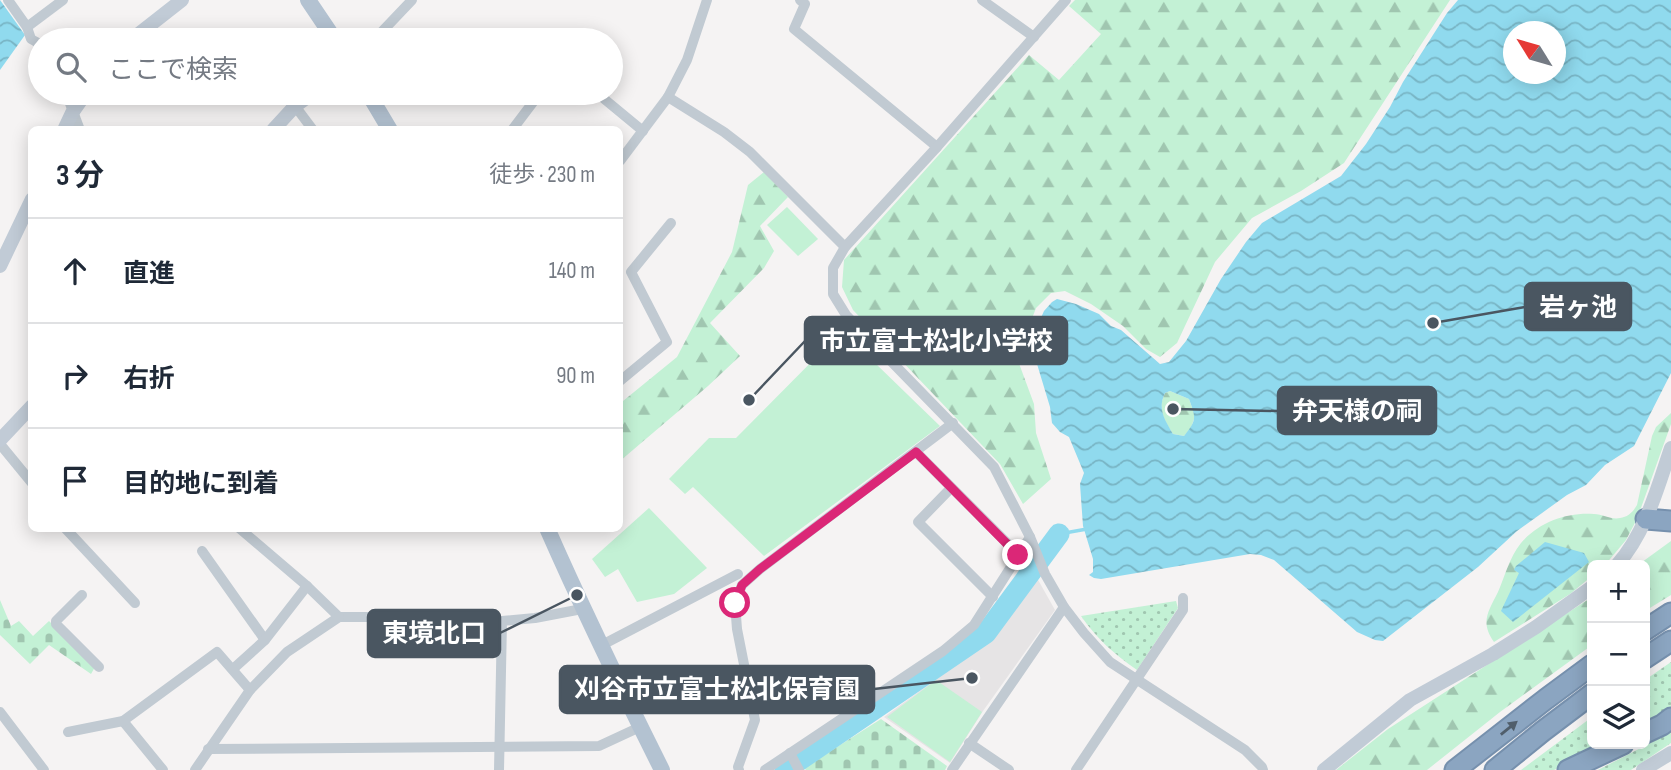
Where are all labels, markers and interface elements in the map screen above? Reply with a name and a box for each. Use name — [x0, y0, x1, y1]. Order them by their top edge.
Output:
north arrow — [1503, 21, 1566, 84]
search box — [28, 28, 623, 105]
icon: search — [52, 48, 90, 86]
text: ここで検索 — [108, 55, 238, 86]
text: 3 分 — [56, 158, 104, 194]
text: 徒歩 · 230 m — [489, 161, 595, 189]
icon: ahead — [56, 252, 94, 290]
text: 140 m — [549, 257, 595, 285]
text: 直進 — [123, 259, 175, 290]
callout: 岩ヶ池 — [1525, 283, 1631, 330]
text: 岩ヶ池 — [1539, 293, 1617, 324]
callout: 市立富士松北小学校 — [805, 317, 1067, 364]
text: 市立富士松北小学校 — [819, 327, 1053, 358]
icon: right — [56, 357, 94, 395]
text: 90 m — [556, 362, 595, 390]
text: 右折 — [123, 364, 175, 395]
callout: 弁天様の祠 — [1278, 387, 1436, 434]
text: 弁天様の祠 — [1292, 397, 1422, 428]
icon: arrive — [56, 462, 94, 500]
text: 目的地に到着 — [123, 469, 279, 500]
route end — [1002, 539, 1033, 570]
map controls — [1587, 560, 1650, 749]
button: + — [1587, 560, 1650, 623]
route start — [719, 587, 750, 618]
callout: 東境北口 — [368, 610, 500, 657]
text: 東境北口 — [382, 619, 486, 650]
button: − — [1587, 623, 1650, 686]
callout: 刈谷市立富士松北保育園 — [560, 666, 874, 713]
text: 刈谷市立富士松北保育園 — [574, 675, 860, 706]
button: layers — [1587, 686, 1650, 749]
one-way arrow — [1500, 721, 1518, 736]

